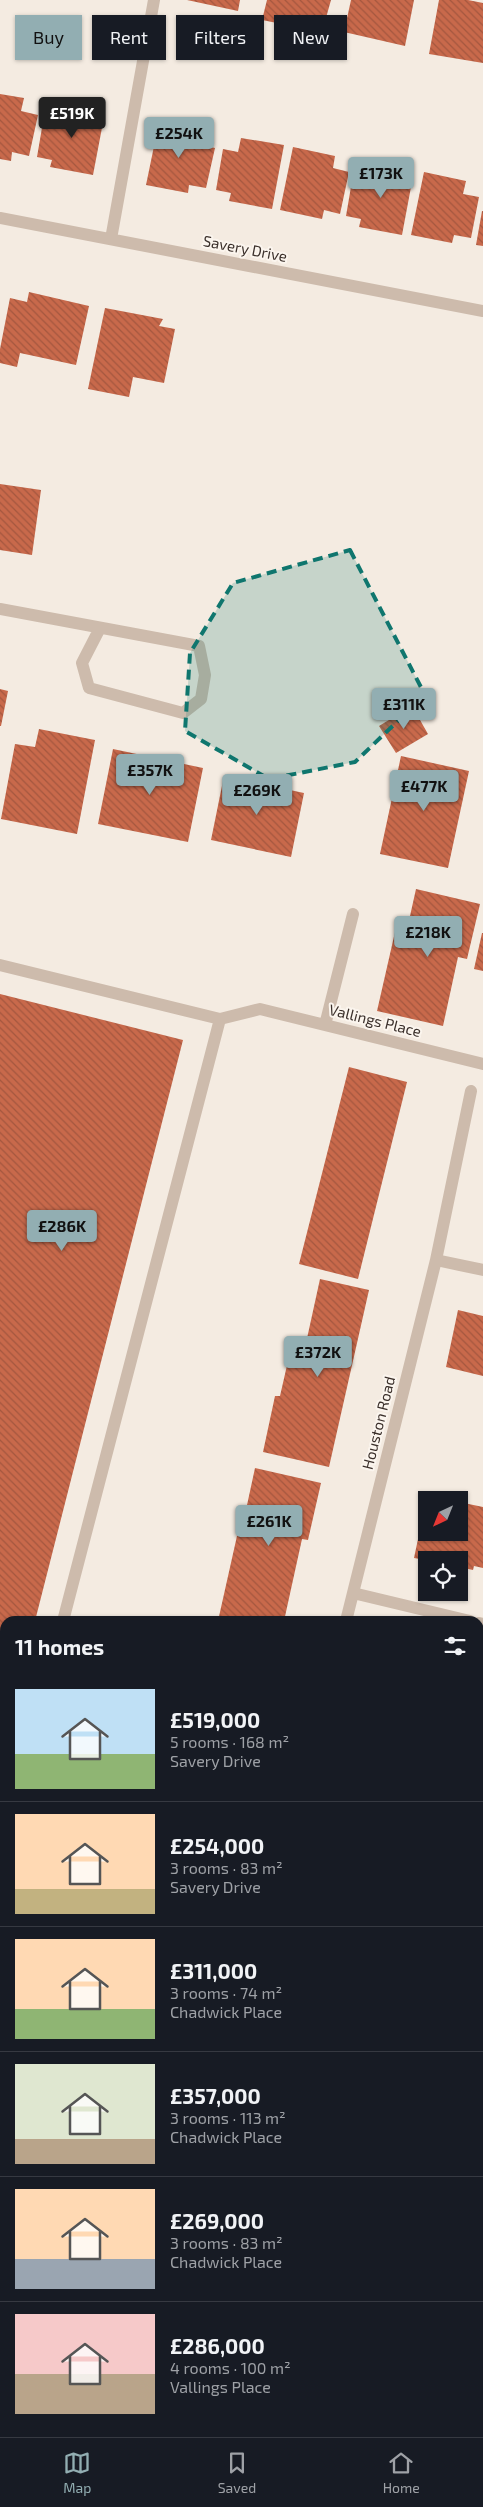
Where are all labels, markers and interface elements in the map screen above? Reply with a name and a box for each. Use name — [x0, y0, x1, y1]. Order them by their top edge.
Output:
chip: Buy — [15, 15, 82, 60]
chip: Rent — [92, 15, 166, 60]
chip: Filters — [176, 15, 264, 60]
chip: New — [274, 15, 347, 60]
pin: £519K — [37, 96, 107, 139]
text: £519K — [50, 103, 94, 122]
pin: £254K — [144, 116, 214, 159]
text: £254K — [155, 123, 203, 142]
pin: £173K — [346, 156, 416, 199]
text: £173K — [359, 163, 403, 182]
street label: Savery Drive — [202, 231, 289, 265]
pin: £311K — [369, 688, 439, 730]
text: £311K — [383, 694, 425, 713]
pin: £357K — [115, 754, 185, 796]
text: £357K — [127, 760, 173, 779]
pin: £477K — [389, 770, 459, 812]
pin: £269K — [222, 774, 292, 816]
text: £477K — [401, 776, 447, 795]
text: £269K — [233, 780, 281, 799]
pin: £218K — [393, 916, 463, 958]
text: £218K — [405, 922, 451, 941]
street label: Vallings Place — [327, 1000, 423, 1040]
pin: £286K — [27, 1210, 97, 1252]
text: £286K — [38, 1216, 86, 1235]
pin: £372K — [283, 1336, 353, 1378]
text: £372K — [295, 1342, 341, 1361]
street label: Houston Road — [358, 1374, 398, 1471]
north arrow — [418, 1491, 468, 1541]
map controls — [418, 1491, 468, 1601]
pin: £261K — [234, 1504, 304, 1547]
text: £261K — [246, 1511, 292, 1530]
button: locate — [418, 1551, 468, 1601]
icon: filters — [441, 1632, 469, 1660]
text: 11 homes — [15, 1634, 104, 1659]
text: £519,000 — [170, 1707, 260, 1732]
icon: home — [55, 1709, 115, 1769]
text: 5 rooms · 168 m² — [170, 1732, 289, 1751]
text: Savery Drive — [170, 1751, 261, 1770]
text: £254,000 — [170, 1833, 264, 1858]
icon: home — [55, 1834, 115, 1894]
text: 3 rooms · 83 m² — [170, 1858, 283, 1877]
text: Savery Drive — [170, 1877, 261, 1896]
text: £311,000 — [170, 1958, 257, 1983]
icon: home — [55, 1959, 115, 2019]
text: 3 rooms · 74 m² — [170, 1983, 282, 2002]
text: Chadwick Place — [170, 2002, 282, 2021]
text: £357,000 — [170, 2083, 261, 2108]
icon: home — [55, 2084, 115, 2144]
text: 3 rooms · 113 m² — [170, 2108, 286, 2127]
text: Chadwick Place — [170, 2127, 282, 2146]
text: £269,000 — [170, 2208, 264, 2233]
icon: home — [55, 2209, 115, 2269]
text: 3 rooms · 83 m² — [170, 2233, 283, 2252]
text: Chadwick Place — [170, 2252, 282, 2271]
text: £286,000 — [170, 2333, 265, 2358]
icon: home — [55, 2334, 115, 2394]
text: 4 rooms · 100 m² — [170, 2358, 291, 2377]
text: Vallings Place — [170, 2377, 271, 2396]
tab: Map — [63, 2449, 91, 2496]
tab: Saved — [218, 2449, 256, 2496]
tab: Home — [383, 2449, 420, 2496]

